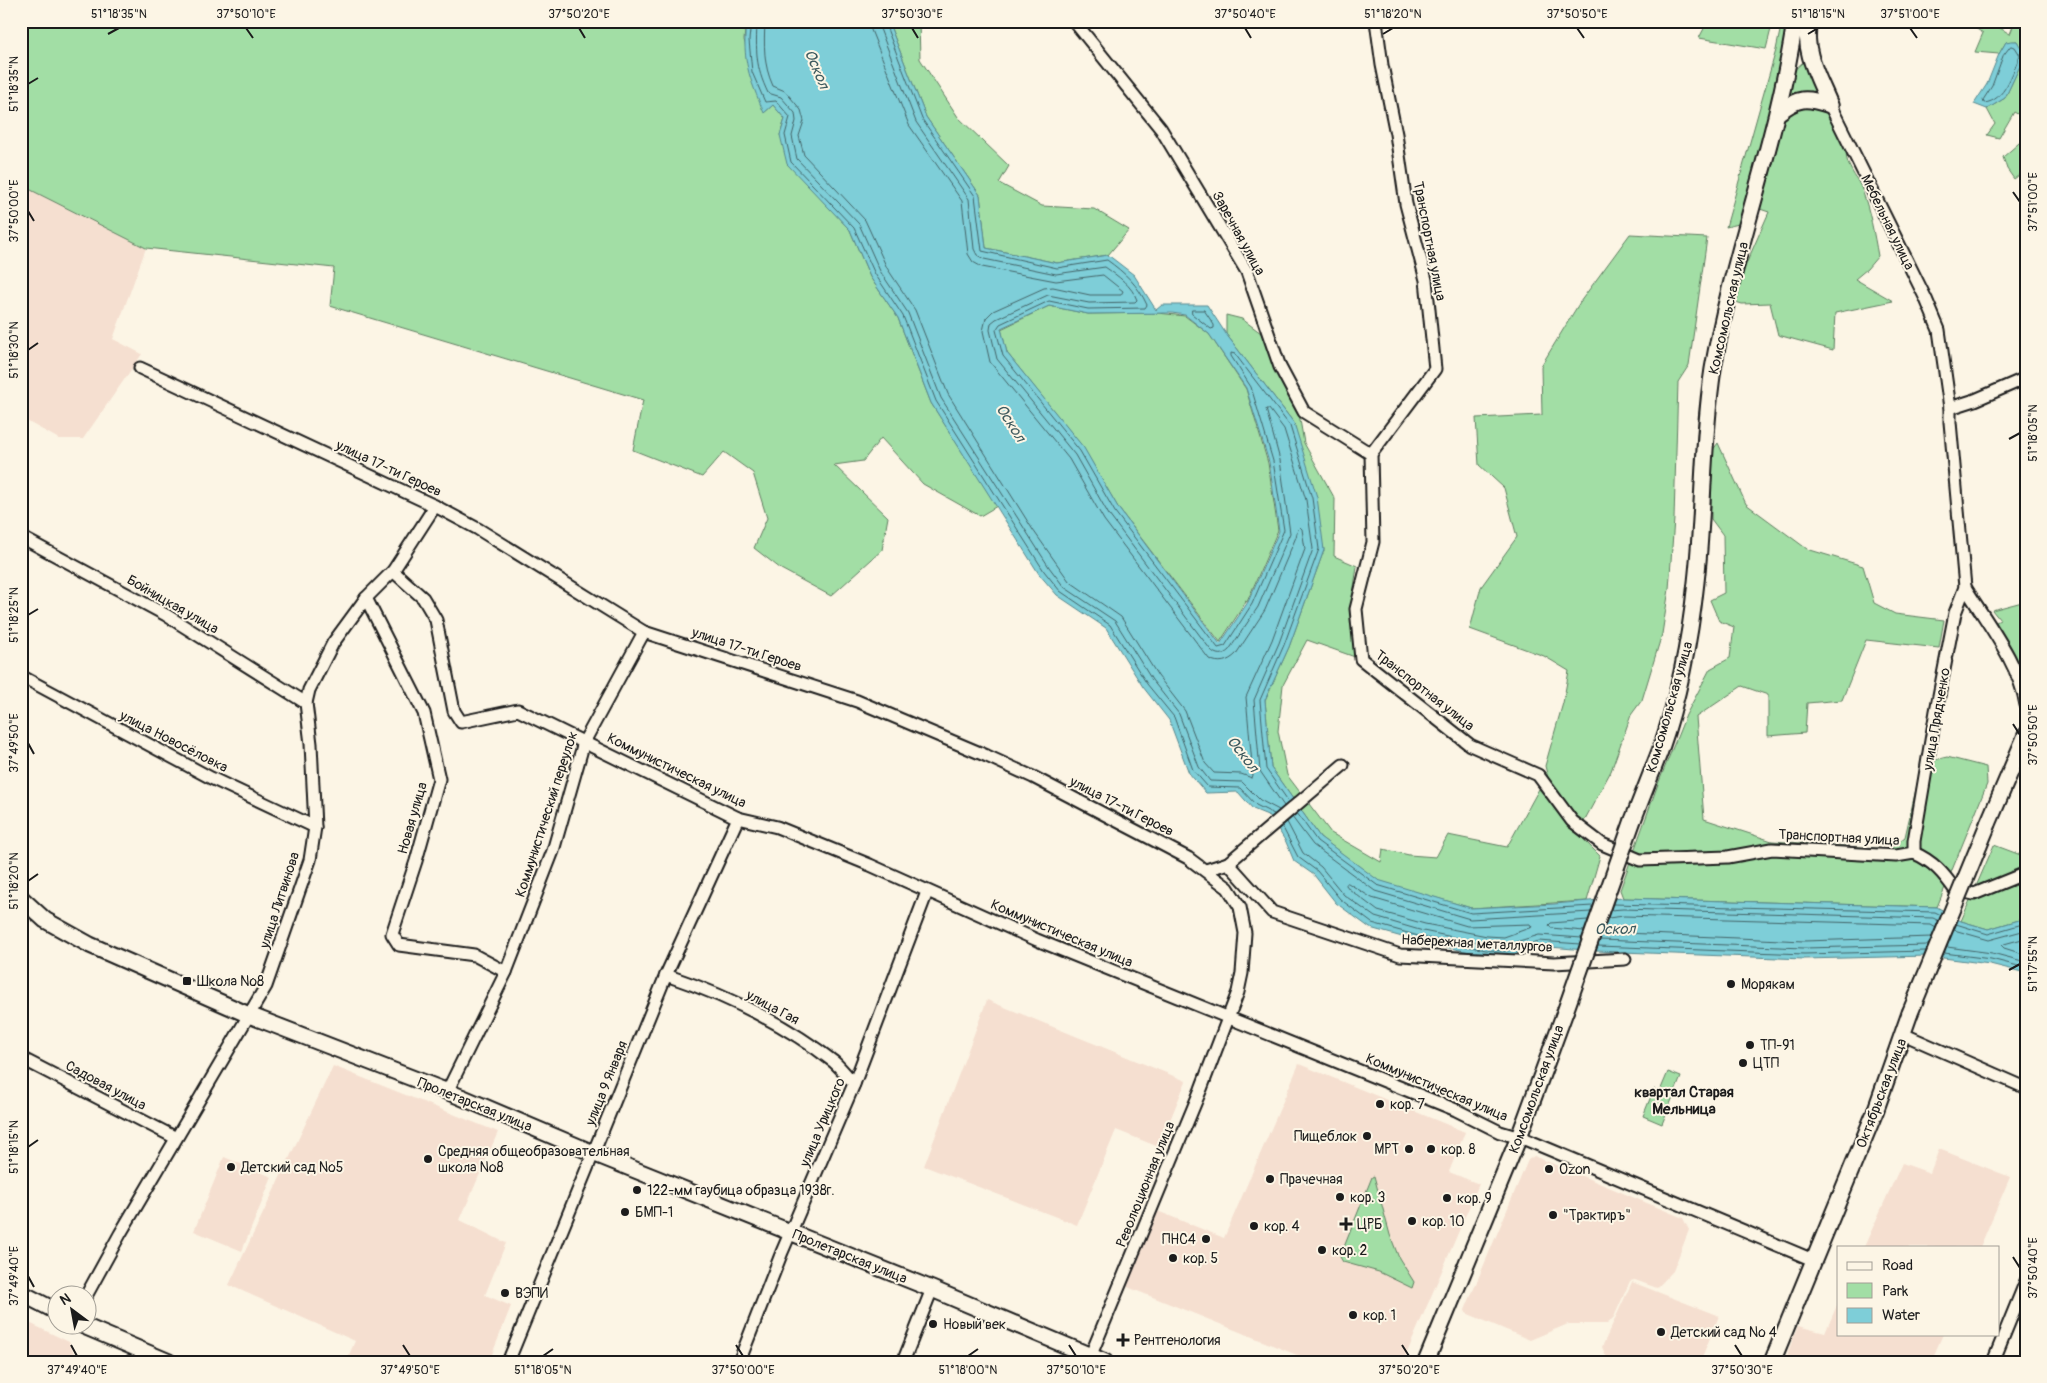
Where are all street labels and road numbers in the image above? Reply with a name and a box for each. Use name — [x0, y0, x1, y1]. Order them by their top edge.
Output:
street label: Мебельная улица — [1857, 172, 1918, 273]
street label: Транспортная улица — [1410, 180, 1449, 302]
street label: Заречная улица — [1208, 188, 1269, 278]
street label: Комсомольская улица — [1705, 240, 1752, 376]
street label: улица 17-ти Героев — [332, 436, 444, 500]
street label: Бойницкая улица — [124, 571, 222, 638]
street label: улица 17-ти Героев — [689, 623, 804, 675]
street label: Комсомольская улица — [1643, 640, 1696, 775]
street label: Транспортная улица — [1372, 646, 1478, 734]
street label: улица Прядченко — [1919, 666, 1954, 773]
street label: улица Новосёловка — [116, 706, 231, 776]
street label: Коммунистический переулок — [512, 729, 581, 899]
street label: Коммунистическая улица — [604, 729, 749, 812]
street label: улица 17-ти Героев — [1066, 772, 1177, 840]
street label: Новая улица — [394, 780, 431, 856]
street label: Транспортная улица — [1778, 826, 1900, 849]
street label: улица Литвинова — [256, 850, 303, 952]
street label: Коммунистическая улица — [988, 896, 1135, 971]
street label: Набережная металлургов — [1401, 931, 1553, 956]
street label: улица Гая — [742, 986, 802, 1028]
street label: Комсомольская улица — [1505, 1023, 1568, 1156]
street label: Октябрьская улица — [1853, 1036, 1910, 1150]
street label: улица 9 Января — [581, 1038, 631, 1129]
street label: Коммунистическая улица — [1363, 1050, 1510, 1125]
street label: Садовая улица — [63, 1057, 149, 1114]
street label: Пролетарская улица — [415, 1074, 535, 1135]
street label: улица Урицкого — [796, 1075, 849, 1170]
street label: Революционная улица — [1112, 1119, 1178, 1250]
street label: Пролетарская улица — [790, 1226, 910, 1287]

